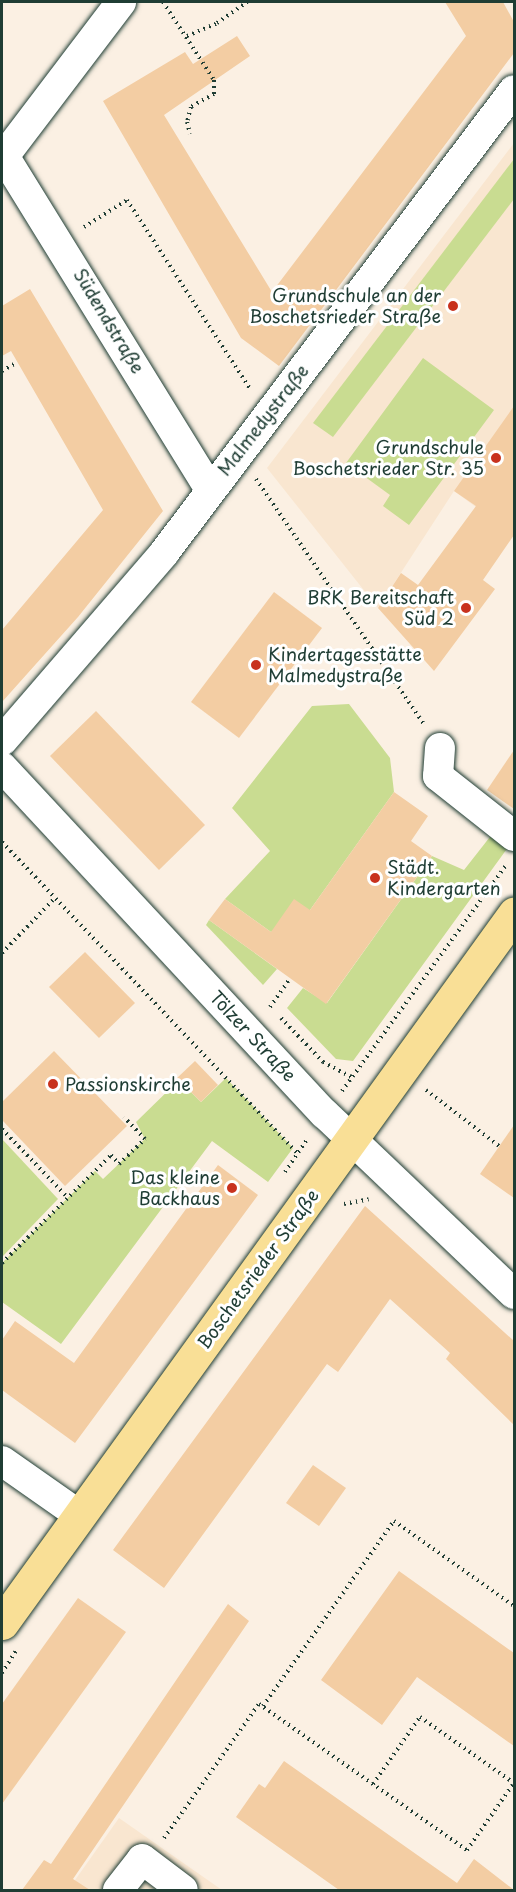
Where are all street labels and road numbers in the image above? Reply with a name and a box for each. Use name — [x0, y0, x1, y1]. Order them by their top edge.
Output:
street label: Südendstraße — [69, 265, 149, 377]
street label: Malmedystraße — [213, 360, 313, 480]
street label: Tölzer Straße — [205, 986, 301, 1086]
street label: Boschetsrieder Straße — [193, 1185, 323, 1353]

